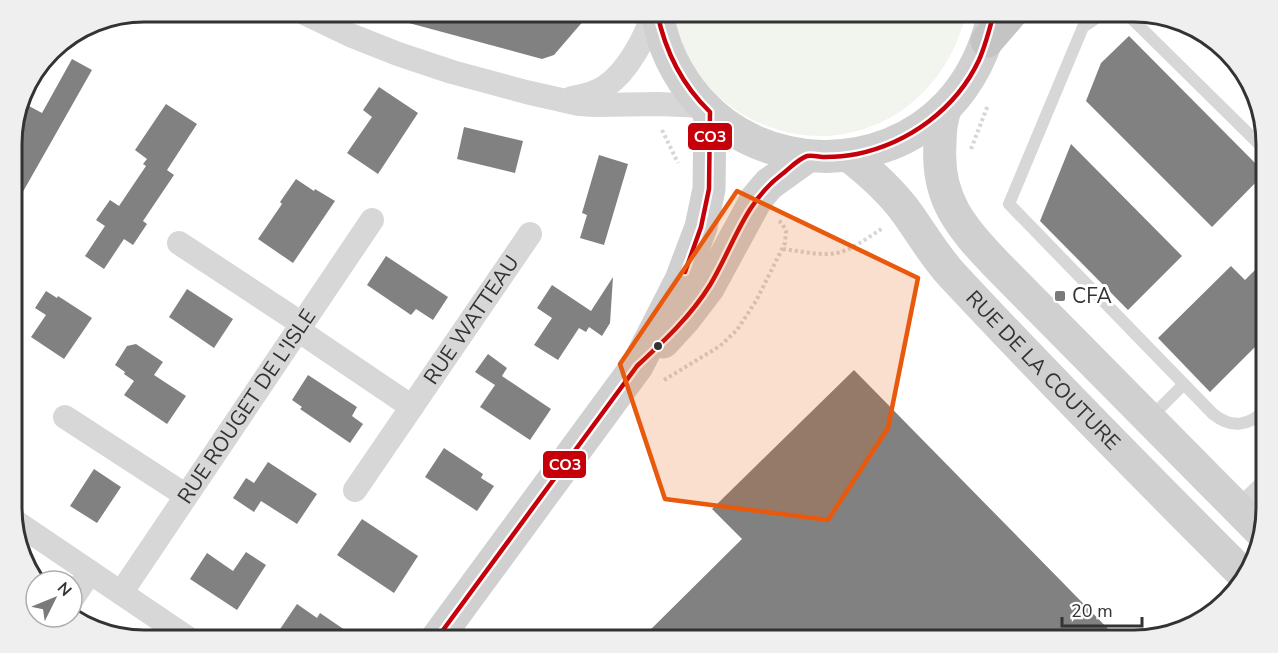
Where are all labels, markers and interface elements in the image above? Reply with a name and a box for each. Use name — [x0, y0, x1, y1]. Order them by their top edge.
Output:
line badge: CO3 — [687, 122, 733, 151]
text: CO3 — [694, 126, 726, 148]
street label: RUE WATTEAU — [417, 250, 525, 390]
place label: CFA — [1072, 282, 1112, 310]
street label: RUE DE LA COUTURE — [960, 284, 1126, 456]
marker: CFA — [1053, 289, 1067, 303]
street label: RUE ROUGET DE L'ISLE — [171, 304, 322, 509]
unlabelled marker — [652, 340, 664, 352]
line badge: CO3 — [542, 450, 587, 479]
text: CO3 — [549, 454, 581, 476]
north arrow — [24, 569, 84, 629]
text: N — [52, 578, 76, 601]
scale bar — [1062, 590, 1142, 628]
text: 20 m — [1071, 599, 1113, 623]

